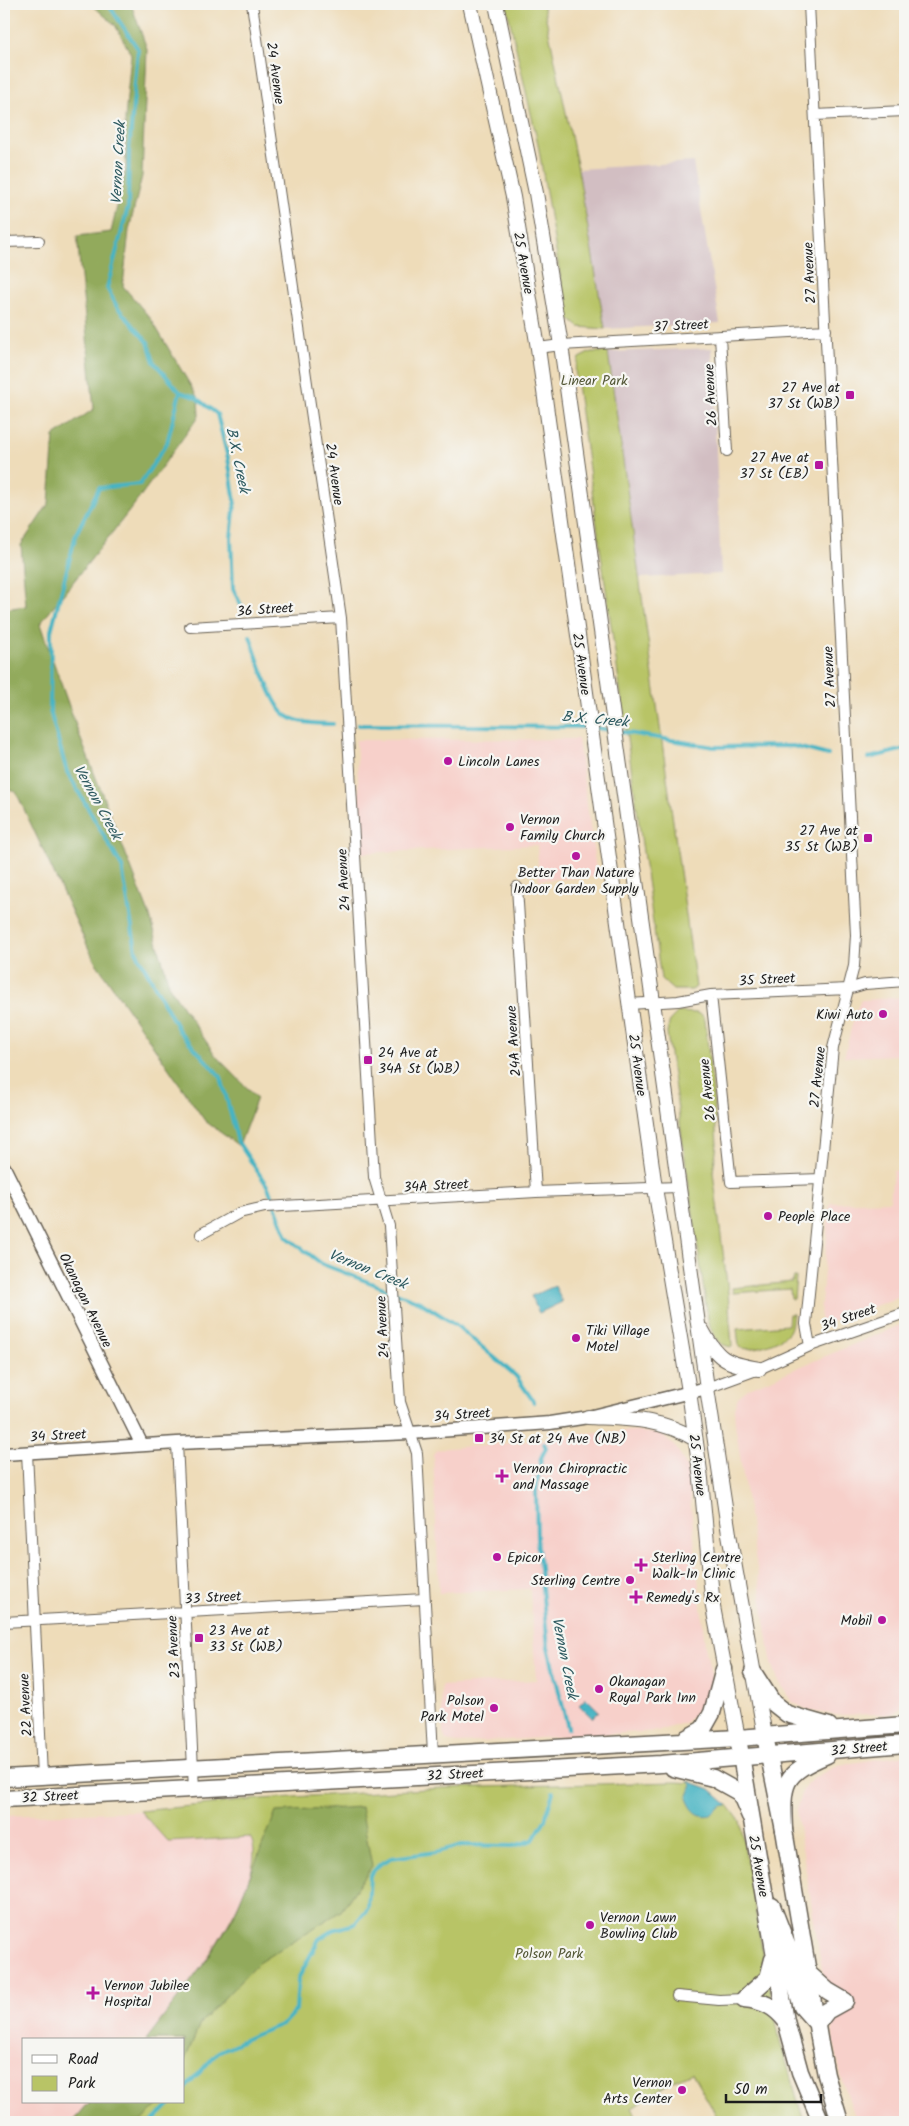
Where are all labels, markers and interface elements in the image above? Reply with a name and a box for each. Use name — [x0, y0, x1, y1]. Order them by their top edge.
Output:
street label: 24 Avenue — [260, 41, 290, 106]
water label: Vernon Creek — [105, 119, 133, 205]
street label: 25 Avenue — [507, 230, 539, 297]
street label: 27 Avenue — [797, 241, 823, 304]
street label: 37 Street — [653, 314, 710, 338]
street label: 26 Avenue — [698, 362, 724, 427]
park label: Linear Park — [561, 370, 628, 392]
place label: 27 Ave at 37 St (WB) — [768, 377, 841, 415]
marker: 27 Ave at 37 St (WB) — [844, 389, 856, 401]
water label: B.X. Creek — [218, 425, 256, 497]
street label: 24 Avenue — [319, 442, 349, 507]
place label: 27 Ave at 37 St (EB) — [740, 447, 810, 485]
marker: 27 Ave at 37 St (EB) — [813, 459, 825, 471]
street label: 36 Street — [236, 597, 295, 623]
street label: 25 Avenue — [566, 632, 596, 697]
street label: 27 Avenue — [817, 645, 843, 708]
water label: B.X. Creek — [561, 705, 631, 735]
place label: Lincoln Lanes — [458, 751, 539, 773]
marker: Lincoln Lanes — [442, 755, 454, 767]
water label: Vernon Creek — [67, 760, 129, 846]
place label: Vernon Family Church — [520, 809, 605, 847]
place label: 27 Ave at 35 St (WB) — [785, 820, 859, 858]
marker: Vernon Family Church — [504, 821, 516, 833]
marker: 27 Ave at 35 St (WB) — [862, 832, 874, 844]
street label: 24 Avenue — [331, 847, 357, 912]
marker: Better Than Nature Indoor Garden Supply — [570, 850, 582, 862]
place label: Better Than Nature Indoor Garden Supply — [513, 862, 639, 900]
street label: 35 Street — [738, 968, 796, 992]
street label: 24A Avenue — [500, 1004, 527, 1077]
place label: Kiwi Auto — [816, 1004, 873, 1026]
marker: Kiwi Auto — [877, 1008, 889, 1020]
street label: 25 Avenue — [622, 1033, 652, 1098]
place label: 24 Ave at 34A St (WB) — [378, 1042, 460, 1080]
street label: 27 Avenue — [804, 1045, 832, 1109]
marker: 24 Ave at 34A St (WB) — [362, 1054, 374, 1066]
street label: 26 Avenue — [694, 1057, 722, 1122]
street label: 34A Street — [403, 1173, 470, 1199]
place label: People Place — [778, 1206, 851, 1228]
marker: People Place — [762, 1210, 774, 1222]
water label: Vernon Creek — [325, 1243, 412, 1297]
street label: Okanagan Avenue — [53, 1249, 118, 1352]
street label: 24 Avenue — [370, 1294, 396, 1359]
street label: 34 Street — [818, 1298, 879, 1338]
place label: Tiki Village Motel — [586, 1320, 650, 1358]
marker: Tiki Village Motel — [570, 1332, 582, 1344]
street label: 34 Street — [433, 1402, 492, 1428]
street label: 34 Street — [29, 1423, 88, 1448]
place label: 34 St at 24 Ave (NB) — [489, 1428, 626, 1450]
marker: 34 St at 24 Ave (NB) — [473, 1432, 485, 1444]
street label: 25 Avenue — [682, 1433, 712, 1498]
place label: Vernon Chiropractic and Massage — [513, 1458, 628, 1496]
marker: Vernon Chiropractic and Massage — [495, 1469, 509, 1483]
place label: Epicor — [507, 1547, 544, 1569]
place label: Sterling Centre Walk-In Clinic — [652, 1547, 741, 1585]
marker: Epicor — [491, 1551, 503, 1563]
marker: Sterling Centre Walk-In Clinic — [634, 1558, 648, 1572]
place label: Sterling Centre — [531, 1570, 621, 1592]
marker: Sterling Centre — [624, 1574, 636, 1586]
street label: 33 Street — [184, 1585, 243, 1610]
place label: Remedy's Rx — [646, 1587, 720, 1609]
marker: Remedy's Rx — [630, 1591, 642, 1603]
place label: Mobil — [841, 1610, 873, 1632]
street label: 23 Avenue — [161, 1614, 187, 1679]
marker: Mobil — [876, 1614, 888, 1626]
water label: Vernon Creek — [544, 1615, 584, 1703]
place label: 23 Ave at 33 St (WB) — [209, 1620, 283, 1658]
marker: 23 Ave at 33 St (WB) — [193, 1632, 205, 1644]
place label: Okanagan Royal Park Inn — [609, 1671, 696, 1709]
street label: 22 Avenue — [13, 1672, 39, 1737]
marker: Okanagan Royal Park Inn — [593, 1683, 605, 1695]
place label: Polson Park Motel — [420, 1690, 485, 1728]
marker: Polson Park Motel — [488, 1702, 500, 1714]
street label: 32 Street — [830, 1735, 889, 1762]
street label: 32 Street — [426, 1762, 485, 1787]
street label: 32 Street — [21, 1784, 80, 1809]
street label: 25 Avenue — [742, 1833, 774, 1900]
place label: Vernon Lawn Bowling Club — [600, 1907, 678, 1945]
marker: Vernon Lawn Bowling Club — [584, 1919, 596, 1931]
park label: Polson Park — [515, 1943, 583, 1965]
place label: Vernon Jubilee Hospital — [104, 1975, 190, 2013]
marker: Vernon Jubilee Hospital — [86, 1986, 100, 2000]
legend — [22, 2038, 185, 2104]
text: Road — [68, 2048, 99, 2072]
scale bar — [726, 2071, 822, 2103]
text: Park — [68, 2072, 96, 2096]
place label: Vernon Arts Center — [603, 2072, 673, 2110]
text: 50 m — [734, 2078, 768, 2102]
marker: Vernon Arts Center — [676, 2084, 688, 2096]

